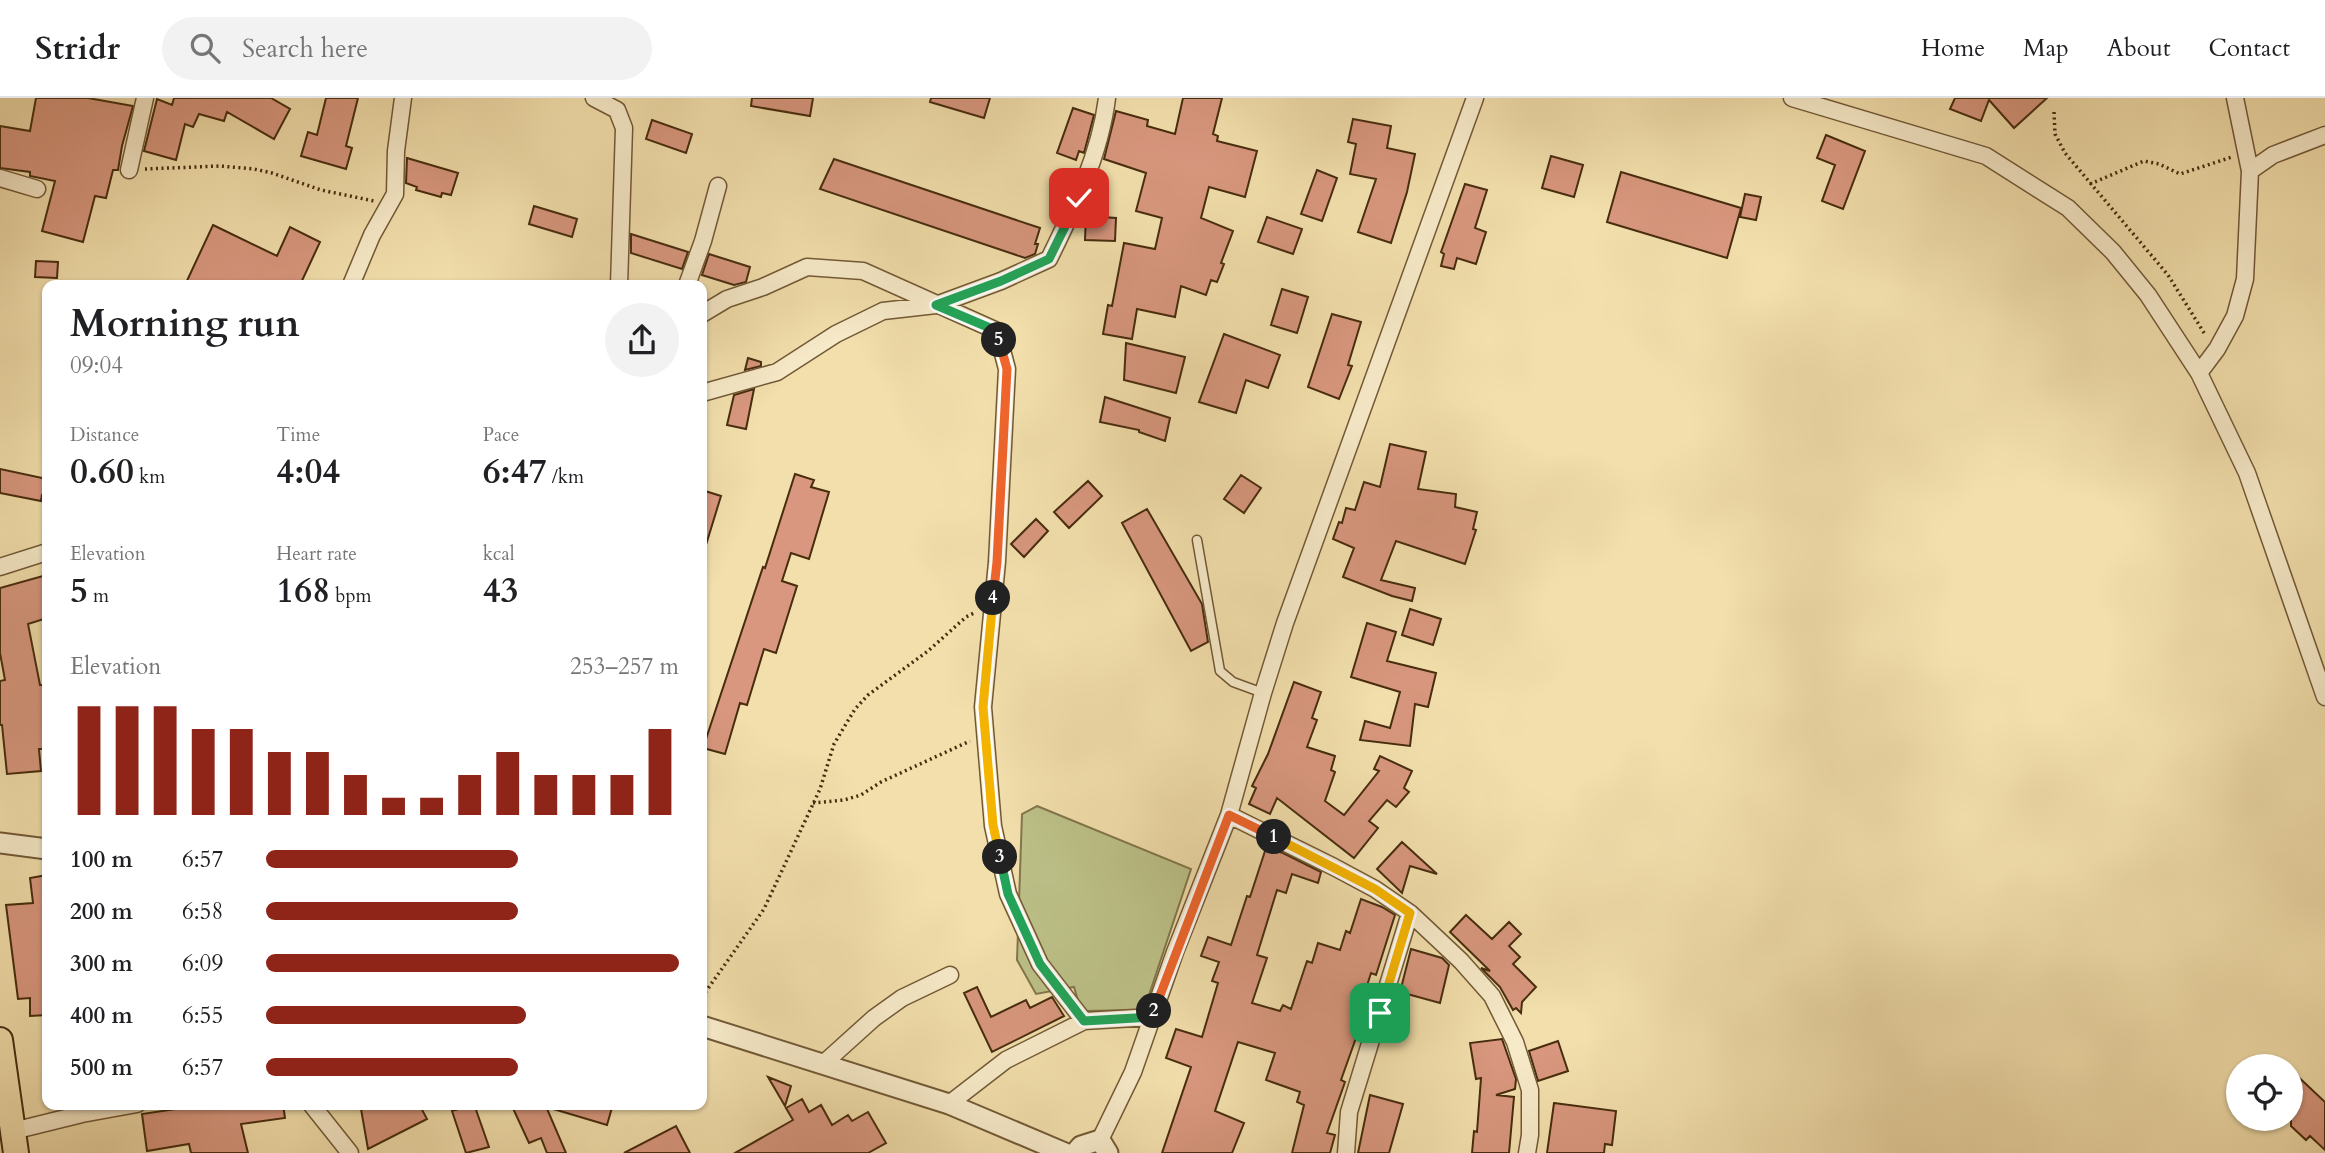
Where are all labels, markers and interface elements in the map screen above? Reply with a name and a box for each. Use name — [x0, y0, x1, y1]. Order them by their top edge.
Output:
search box — [162, 17, 652, 80]
text: Stridr — [35, 26, 120, 71]
icon: search — [186, 29, 224, 67]
text: Search here — [242, 31, 368, 66]
text: Home — [1921, 32, 1985, 65]
text: Map — [2023, 32, 2069, 65]
text: About — [2107, 32, 2171, 65]
text: Contact — [2209, 32, 2290, 65]
pin — [1049, 168, 1109, 228]
icon: check — [1060, 179, 1098, 217]
text: Morning run — [70, 298, 300, 350]
button: share — [605, 303, 679, 377]
pin: 5 — [982, 322, 1016, 358]
text: 5 — [994, 326, 1003, 352]
text: 09:04 — [70, 350, 123, 381]
text: Distance — [70, 422, 139, 448]
text: Time — [276, 422, 320, 448]
text: Pace — [483, 422, 519, 448]
text: 0.60 — [70, 448, 134, 496]
text: 4:04 — [276, 448, 340, 496]
text: 6:47 — [483, 448, 547, 496]
text: km — [134, 464, 165, 490]
text: /km — [547, 464, 584, 490]
text: Elevation — [70, 541, 145, 567]
text: Heart rate — [276, 541, 357, 567]
text: kcal — [483, 541, 515, 567]
text: 5 — [70, 567, 88, 615]
text: 168 — [276, 567, 330, 615]
text: 43 — [483, 567, 519, 615]
pin: 4 — [976, 580, 1010, 616]
text: m — [88, 583, 109, 609]
text: bpm — [330, 583, 372, 609]
text: 4 — [988, 584, 997, 610]
text: Elevation — [70, 651, 161, 682]
text: 253–257 m — [570, 651, 679, 682]
pin: 1 — [1256, 820, 1292, 854]
text: 1 — [1269, 823, 1278, 849]
pin: 3 — [982, 840, 1018, 874]
text: 3 — [995, 843, 1004, 869]
text: 100 m — [70, 844, 133, 875]
text: 6:57 — [182, 844, 223, 875]
text: 200 m — [70, 896, 133, 927]
text: 6:58 — [182, 896, 223, 927]
text: 300 m — [70, 948, 133, 979]
text: 6:09 — [182, 948, 223, 979]
pin — [1350, 983, 1410, 1043]
pin: 2 — [1136, 993, 1172, 1028]
icon: arrive — [1361, 994, 1399, 1032]
text: 2 — [1149, 997, 1158, 1023]
text: 400 m — [70, 1000, 133, 1031]
text: 6:55 — [182, 1000, 223, 1031]
text: 500 m — [70, 1052, 133, 1083]
text: 6:57 — [182, 1052, 223, 1083]
map controls — [2226, 1054, 2303, 1131]
button: locate — [2226, 1054, 2303, 1131]

